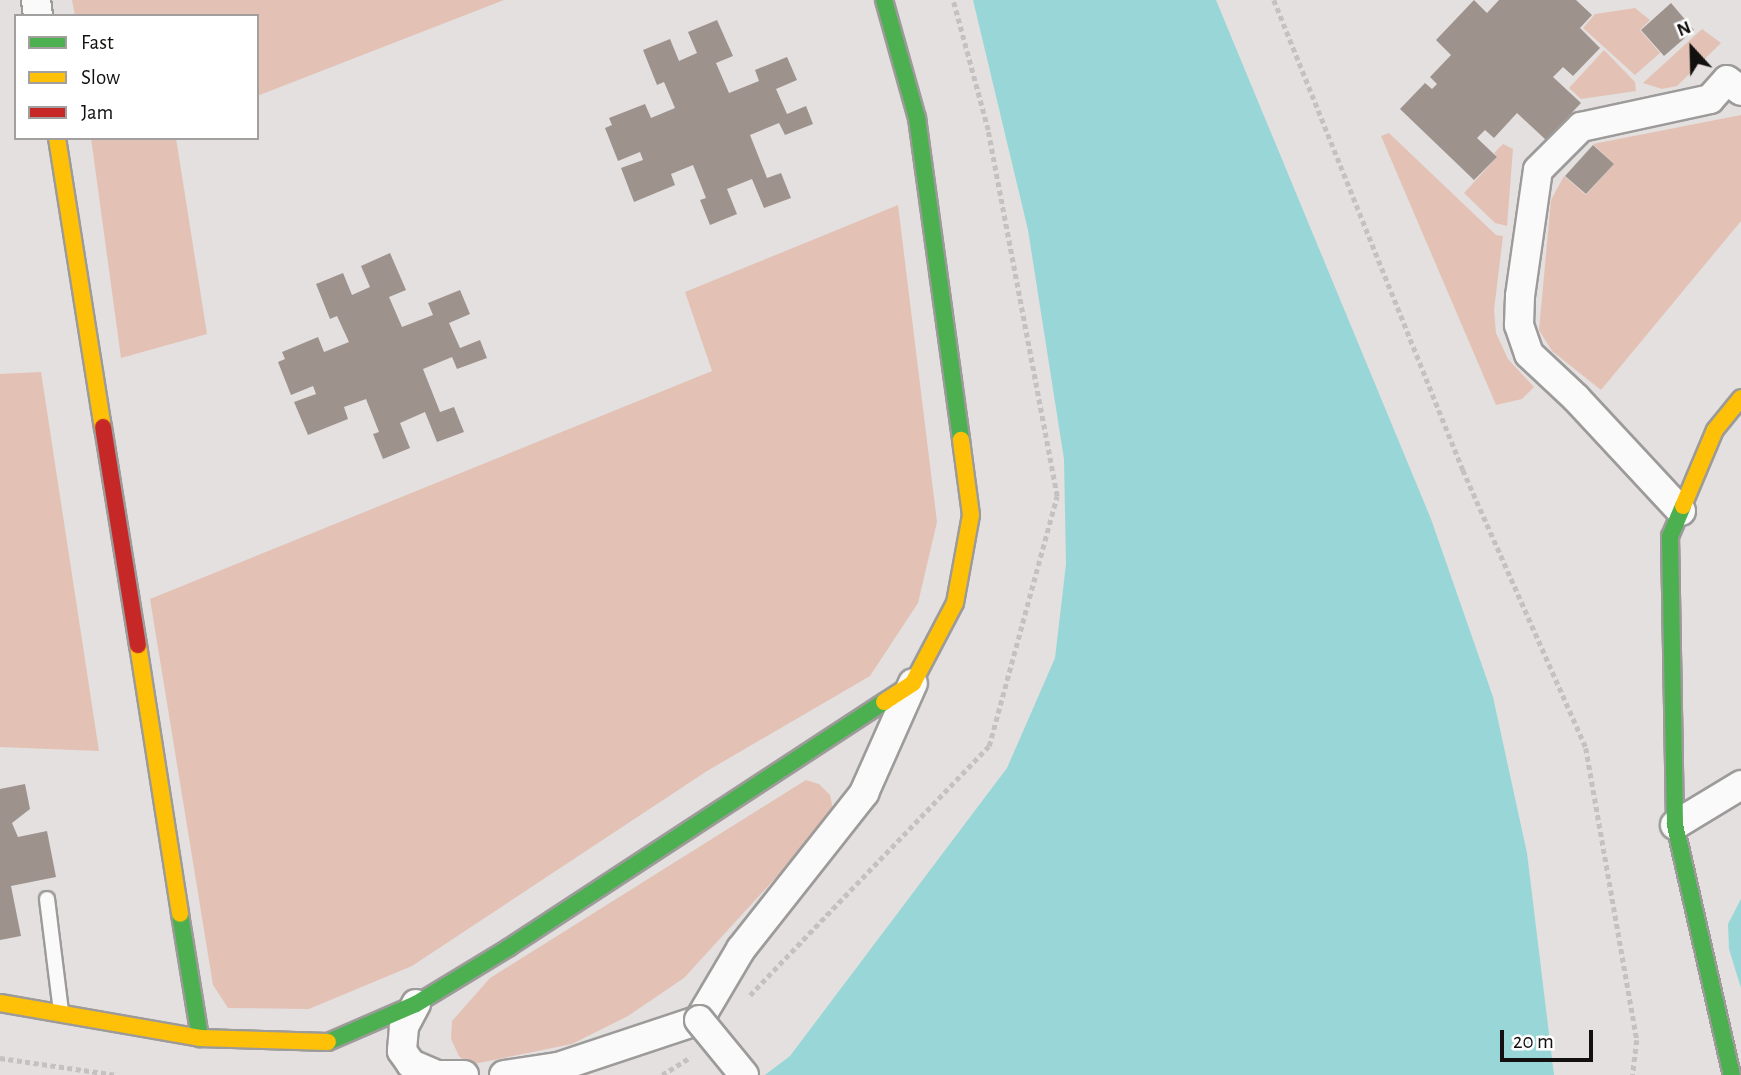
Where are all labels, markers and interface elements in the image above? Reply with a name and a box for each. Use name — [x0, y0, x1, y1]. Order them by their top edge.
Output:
legend — [14, 14, 259, 140]
north arrow — [1657, 14, 1727, 84]
text: N — [1674, 18, 1694, 40]
text: Fast — [81, 32, 114, 53]
text: Slow — [81, 67, 120, 88]
text: Jam — [81, 102, 113, 123]
scale bar — [1503, 1016, 1596, 1060]
text: 20 m — [1513, 1031, 1554, 1052]

